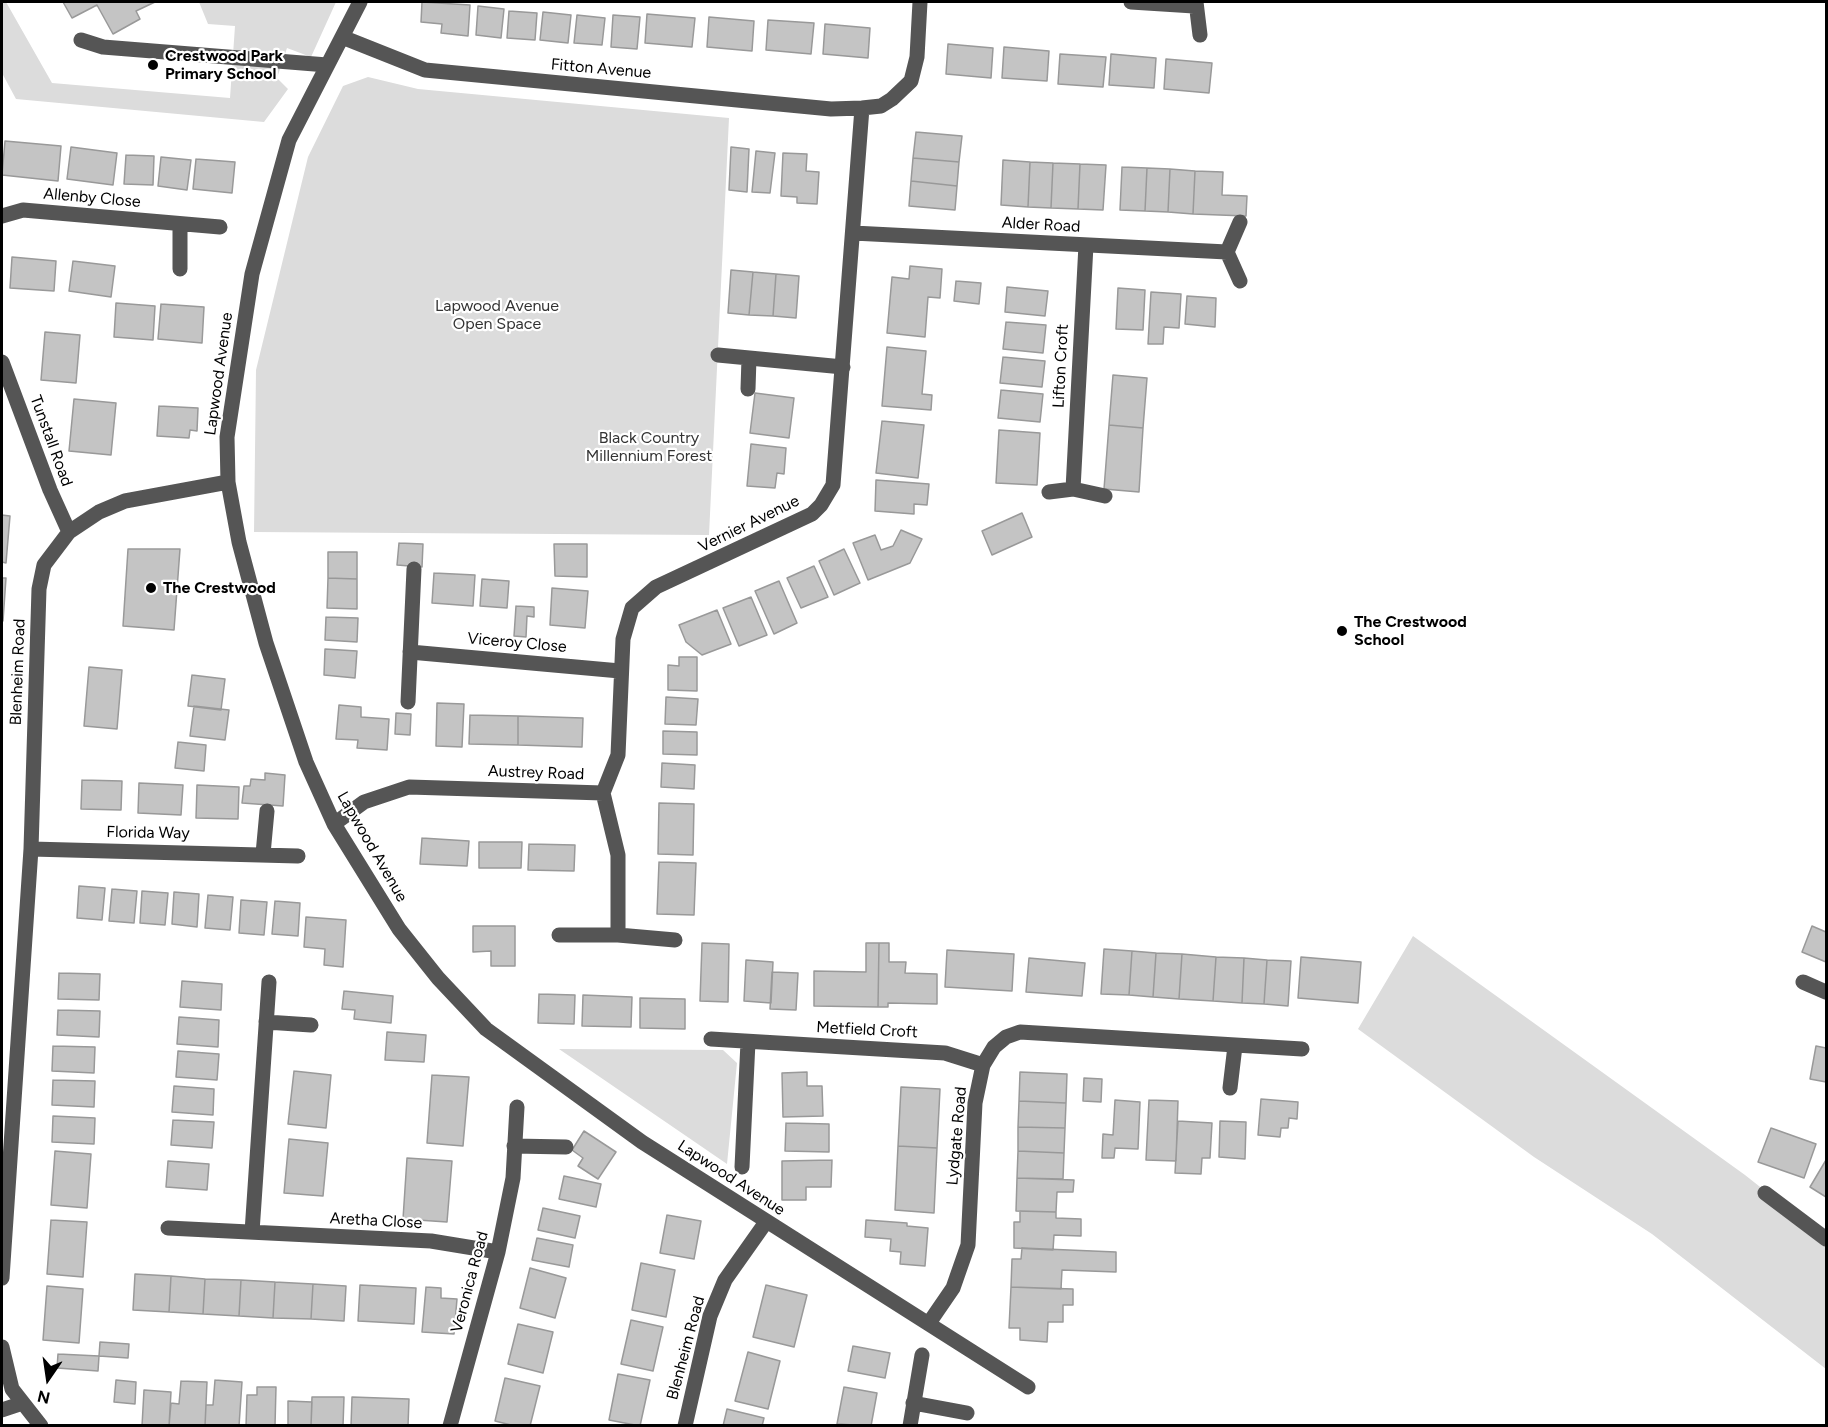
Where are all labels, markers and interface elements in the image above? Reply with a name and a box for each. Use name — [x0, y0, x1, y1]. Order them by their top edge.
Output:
place label: Crestwood Park Primary School — [165, 46, 283, 84]
street label: Fitton Avenue — [550, 55, 652, 83]
marker: Crestwood Park Primary School — [146, 58, 160, 72]
street label: Allenby Close — [43, 184, 141, 212]
street label: Alder Road — [1001, 213, 1081, 237]
park label: Lapwood Avenue Open Space — [435, 296, 559, 334]
street label: Lapwood Avenue — [201, 311, 237, 437]
street label: Lifton Croft — [1049, 323, 1073, 409]
street label: Tunstall Road — [26, 393, 76, 489]
park label: Black Country Millennium Forest — [586, 428, 712, 466]
street label: Vernier Avenue — [696, 491, 802, 557]
place label: The Crestwood — [163, 578, 276, 598]
marker: The Crestwood — [144, 581, 158, 595]
place label: The Crestwood School — [1354, 612, 1467, 650]
street label: Blenheim Road — [7, 618, 29, 726]
marker: The Crestwood School — [1335, 624, 1349, 638]
street label: Viceroy Close — [467, 629, 567, 657]
street label: Austrey Road — [487, 762, 585, 784]
street label: Lapwood Avenue — [333, 788, 411, 906]
street label: Florida Way — [106, 823, 190, 843]
street label: Metfield Croft — [816, 1018, 918, 1042]
street label: Lydgate Road — [943, 1086, 971, 1186]
street label: Lapwood Avenue — [674, 1136, 788, 1220]
street label: Aretha Close — [329, 1209, 423, 1233]
street label: Veronica Road — [447, 1229, 493, 1335]
street label: Blenheim Road — [663, 1294, 709, 1402]
north arrow — [18, 1349, 78, 1409]
text: N — [36, 1386, 52, 1408]

